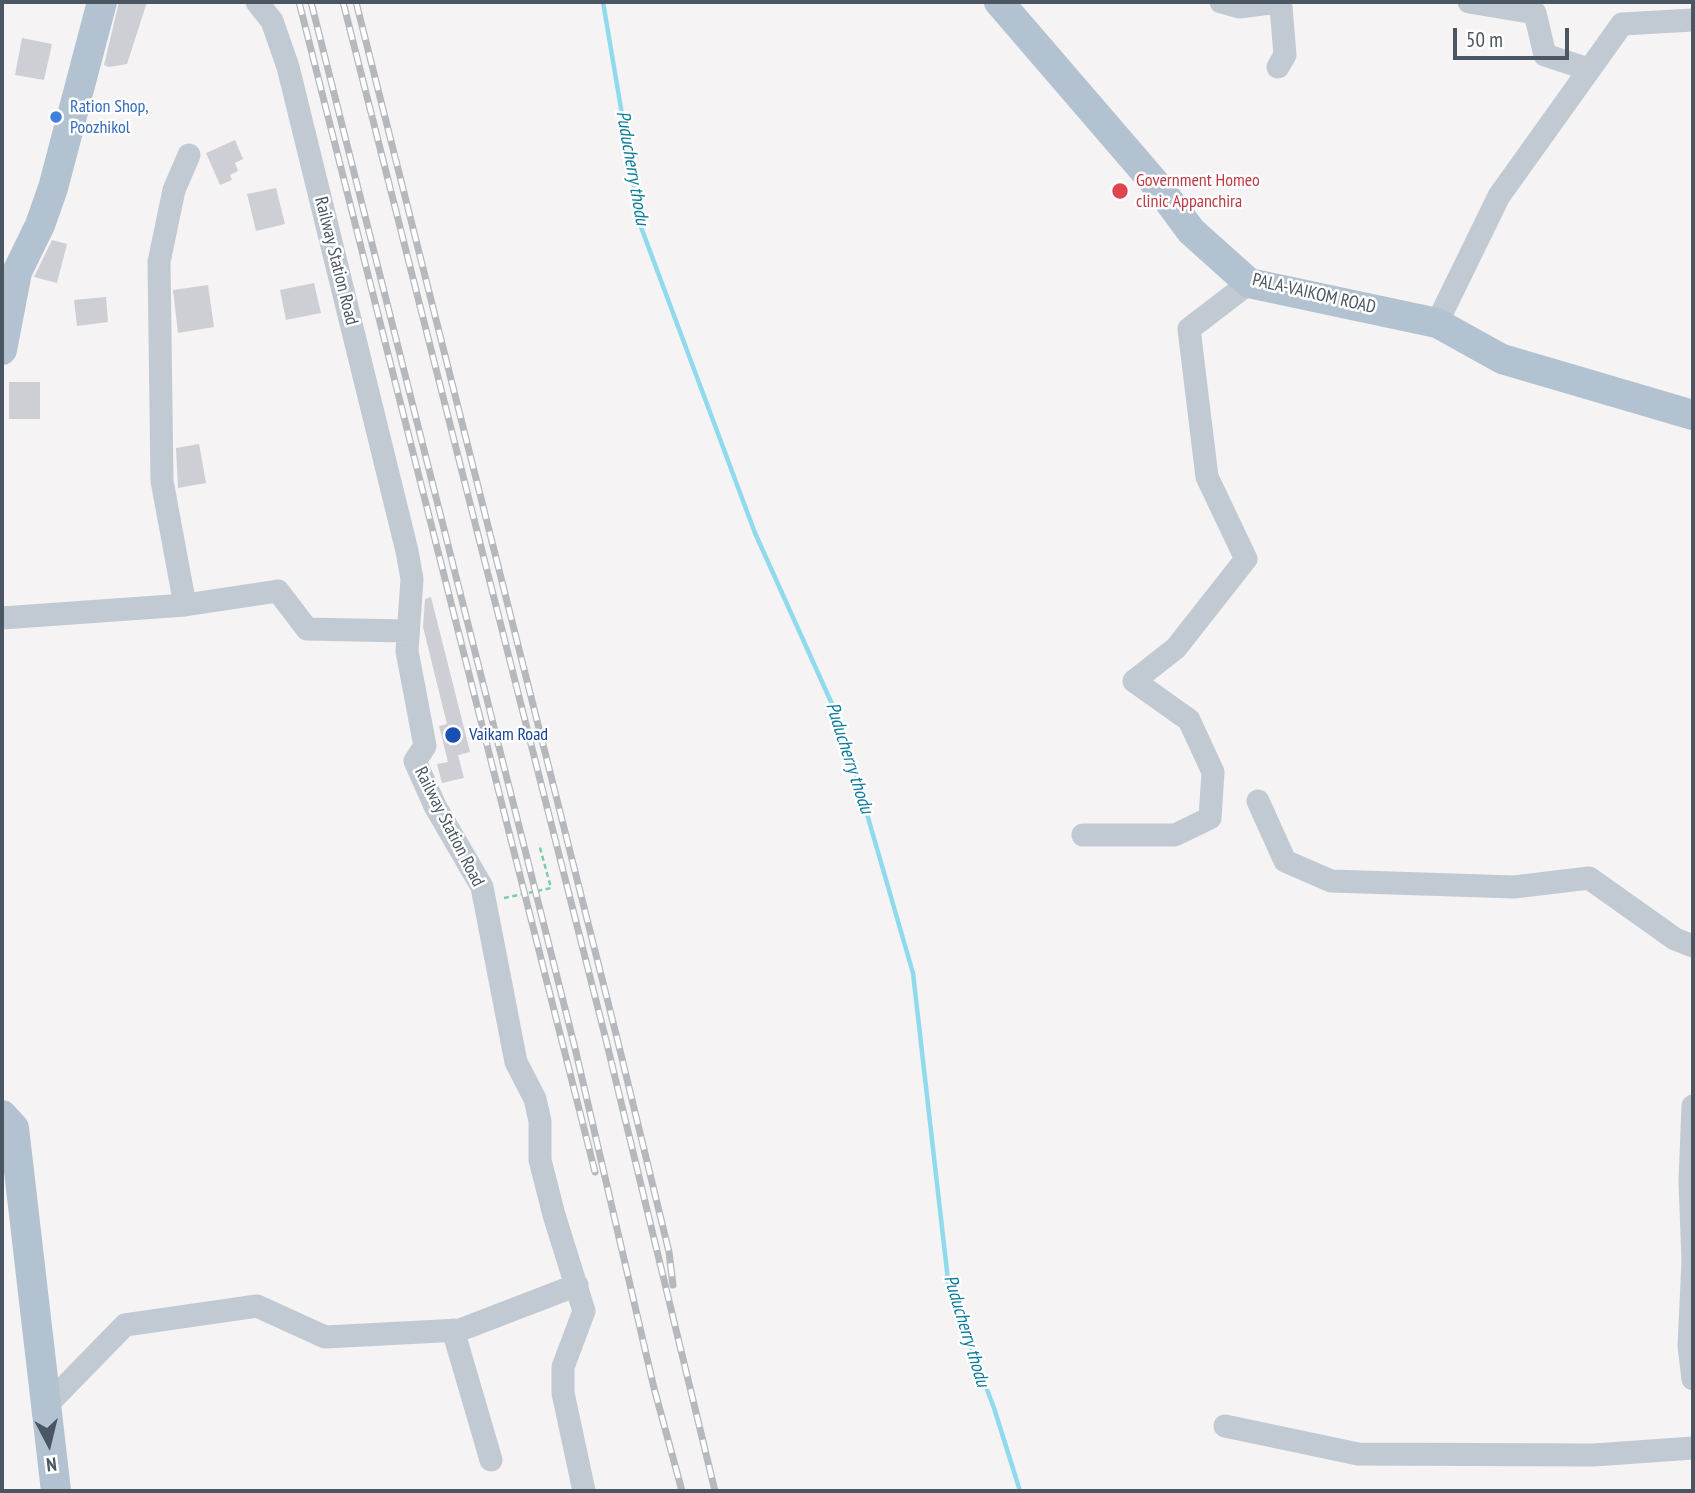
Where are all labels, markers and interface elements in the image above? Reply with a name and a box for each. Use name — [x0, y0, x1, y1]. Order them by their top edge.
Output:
scale bar — [1457, 14, 1572, 58]
text: 50 m — [1466, 26, 1503, 53]
place label: Ration Shop, Poozhikol — [70, 96, 149, 138]
marker: Ration Shop, Poozhikol — [48, 109, 64, 125]
water label: Puducherry thodu — [611, 109, 653, 227]
place label: Government Homeo clinic Appanchira — [1136, 170, 1260, 212]
marker: Government Homeo clinic Appanchira — [1110, 181, 1130, 201]
street label: Railway Station Road — [310, 195, 362, 327]
street label: PALA-VAIKOM ROAD — [1250, 269, 1378, 319]
water label: Puducherry thodu — [820, 700, 878, 816]
place label: Vaikam Road — [469, 724, 548, 746]
marker: Vaikam Road — [443, 725, 463, 745]
street label: Railway Station Road — [410, 764, 488, 890]
water label: Puducherry thodu — [938, 1272, 994, 1390]
north arrow — [14, 1409, 84, 1479]
text: N — [45, 1452, 58, 1477]

